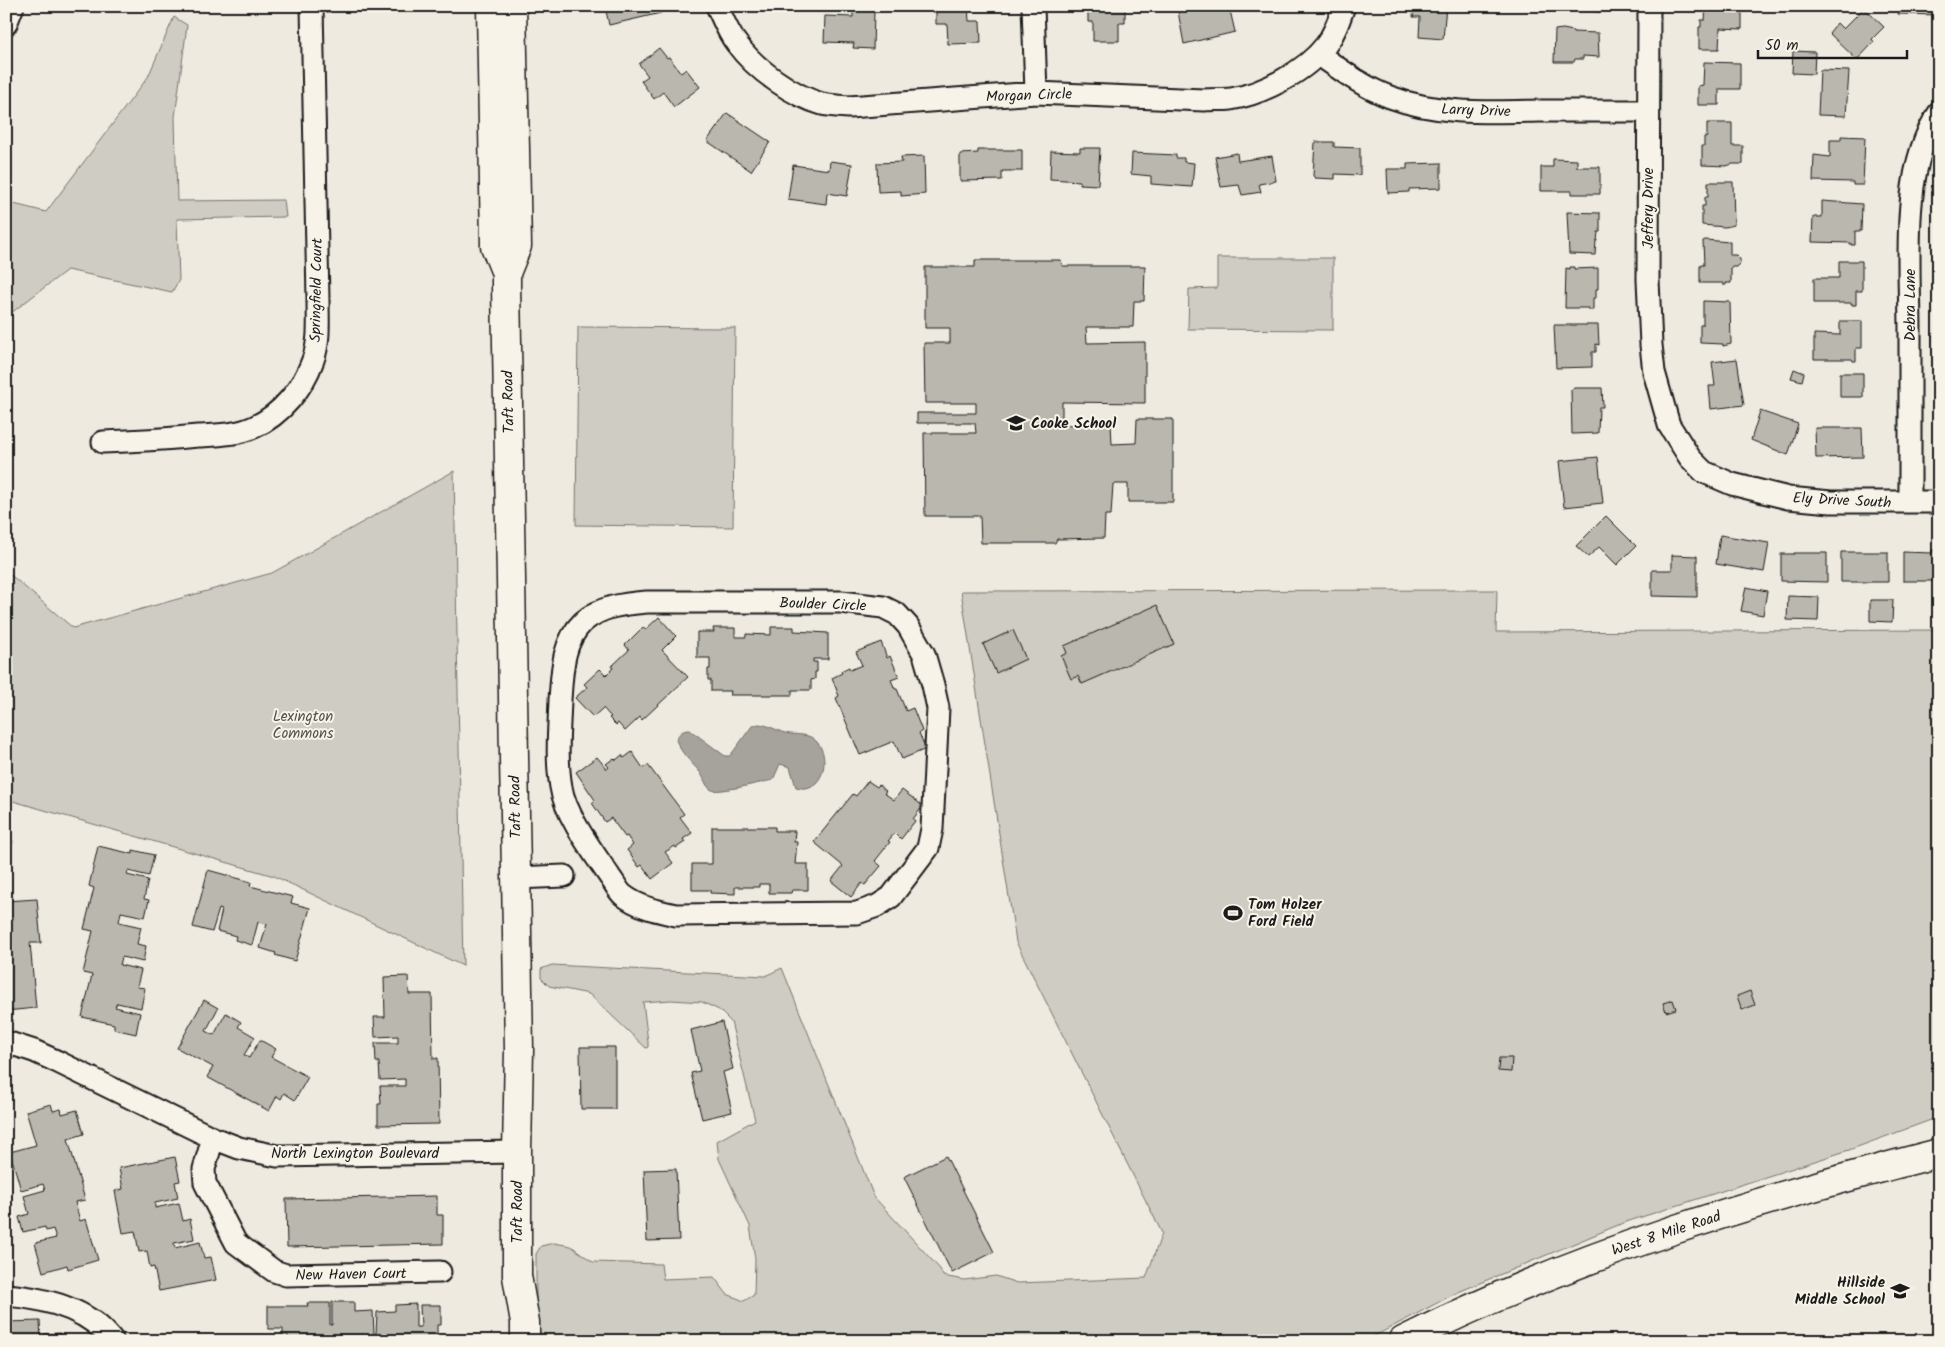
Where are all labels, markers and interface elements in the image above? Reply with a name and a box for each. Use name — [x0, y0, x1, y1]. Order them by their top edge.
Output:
scale bar — [1758, 28, 1906, 60]
text: 50 m — [1765, 34, 1799, 58]
street label: Morgan Circle — [985, 82, 1073, 109]
street label: Larry Drive — [1441, 98, 1511, 124]
street label: Jeffery Drive — [1637, 167, 1661, 249]
street label: Springfield Court — [304, 237, 330, 342]
street label: Debra Lane — [1899, 269, 1923, 341]
street label: Taft Road — [496, 370, 522, 433]
school or university icon: Cooke School — [1005, 412, 1027, 434]
place label: Cooke School — [1031, 412, 1116, 436]
street label: Ely Drive South — [1792, 486, 1892, 516]
street label: Boulder Circle — [779, 591, 867, 619]
park label: Lexington Commons — [273, 705, 334, 746]
street label: Taft Road — [503, 775, 529, 838]
place label: Tom Holzer Ford Field — [1248, 893, 1322, 934]
sports icon: Tom Holzer Ford Field — [1222, 902, 1244, 924]
street label: North Lexington Boulevard — [271, 1142, 440, 1166]
street label: Taft Road — [506, 1180, 530, 1243]
street label: West 8 Mile Road — [1609, 1205, 1725, 1263]
street label: New Haven Court — [295, 1262, 407, 1288]
place label: Hillside Middle School — [1795, 1271, 1886, 1312]
school or university icon: Hillside Middle School — [1889, 1280, 1911, 1302]

